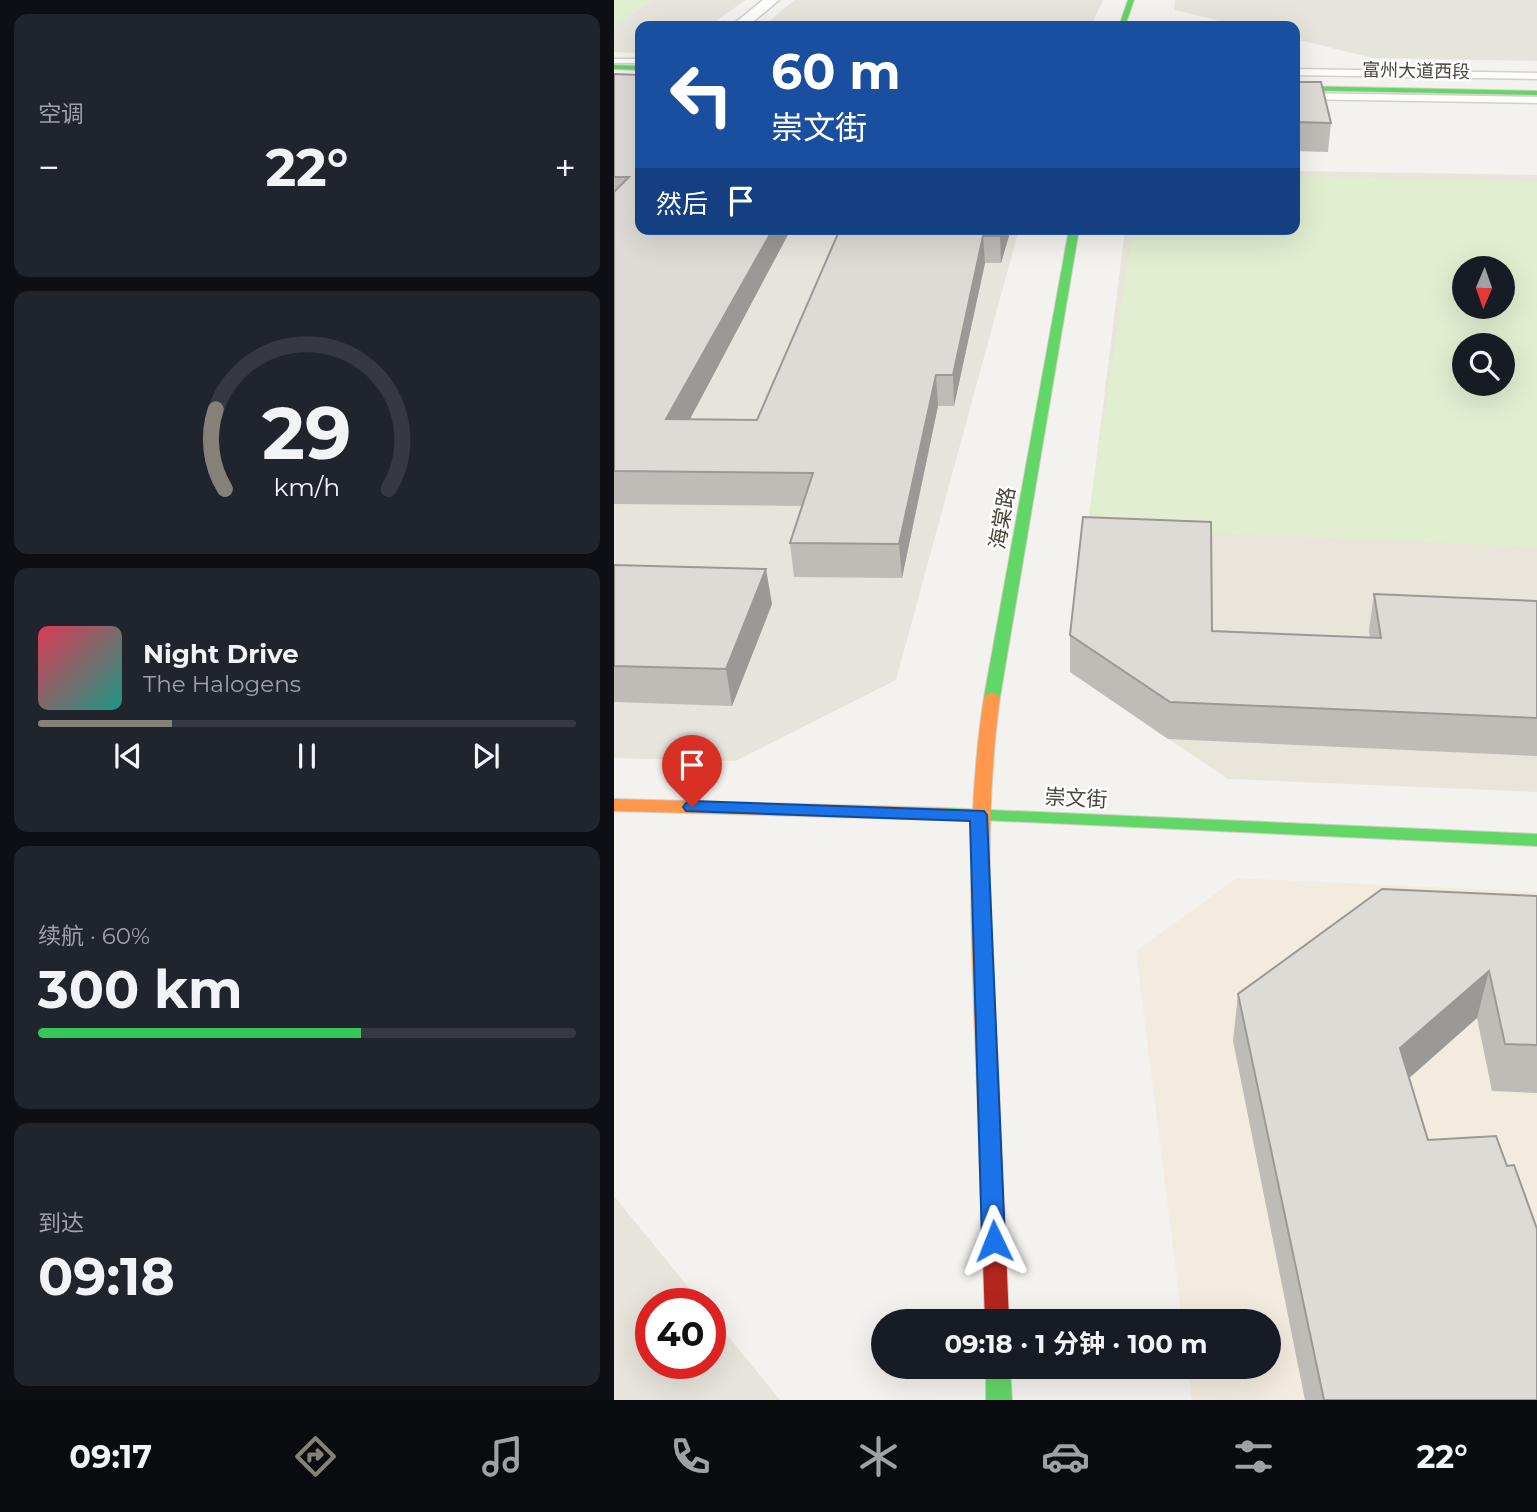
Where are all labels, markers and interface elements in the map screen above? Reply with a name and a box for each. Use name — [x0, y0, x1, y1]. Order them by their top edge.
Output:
text: 60 m — [771, 42, 901, 101]
icon: left — [656, 49, 747, 140]
street label: 富州大道西段 — [1362, 59, 1470, 83]
text: 空调 — [38, 100, 84, 128]
text: 崇文街 — [771, 108, 867, 147]
text: 22° — [265, 136, 349, 199]
text: − — [38, 144, 60, 191]
text: + — [554, 144, 576, 191]
icon: arrive — [722, 182, 760, 220]
text: 然后 — [656, 188, 708, 220]
north arrow — [1452, 256, 1515, 318]
map controls — [1452, 256, 1515, 396]
button: search — [1452, 333, 1515, 396]
text: 29 — [262, 389, 352, 477]
text: km/h — [274, 472, 340, 502]
street label: 海棠路 — [984, 485, 1020, 551]
text: Night Drive — [143, 638, 299, 670]
text: The Halogens — [143, 670, 301, 698]
pin — [662, 735, 722, 807]
icon: previous — [109, 737, 147, 775]
icon: pause — [288, 737, 326, 775]
icon: next — [467, 737, 505, 775]
icon: arrive — [673, 746, 711, 784]
street label: 崇文街 — [1044, 784, 1108, 812]
text: 续航 · 60% — [38, 922, 150, 950]
text: 300 km — [38, 958, 243, 1021]
position arrow — [957, 1204, 1031, 1278]
text: 到达 — [38, 1209, 84, 1237]
text: 09:18 — [38, 1245, 175, 1308]
speed limit sign: 40 — [635, 1288, 726, 1379]
text: 09:18 · 1 分钟 · 100 m — [944, 1328, 1208, 1360]
icon: directions — [291, 1432, 340, 1481]
icon: music — [478, 1432, 527, 1481]
icon: phone — [666, 1432, 715, 1481]
icon: climate — [854, 1432, 903, 1481]
icon: car — [1041, 1432, 1090, 1481]
icon: filters — [1229, 1432, 1278, 1481]
text: 09:17 — [69, 1437, 152, 1476]
text: 22° — [1416, 1437, 1468, 1476]

